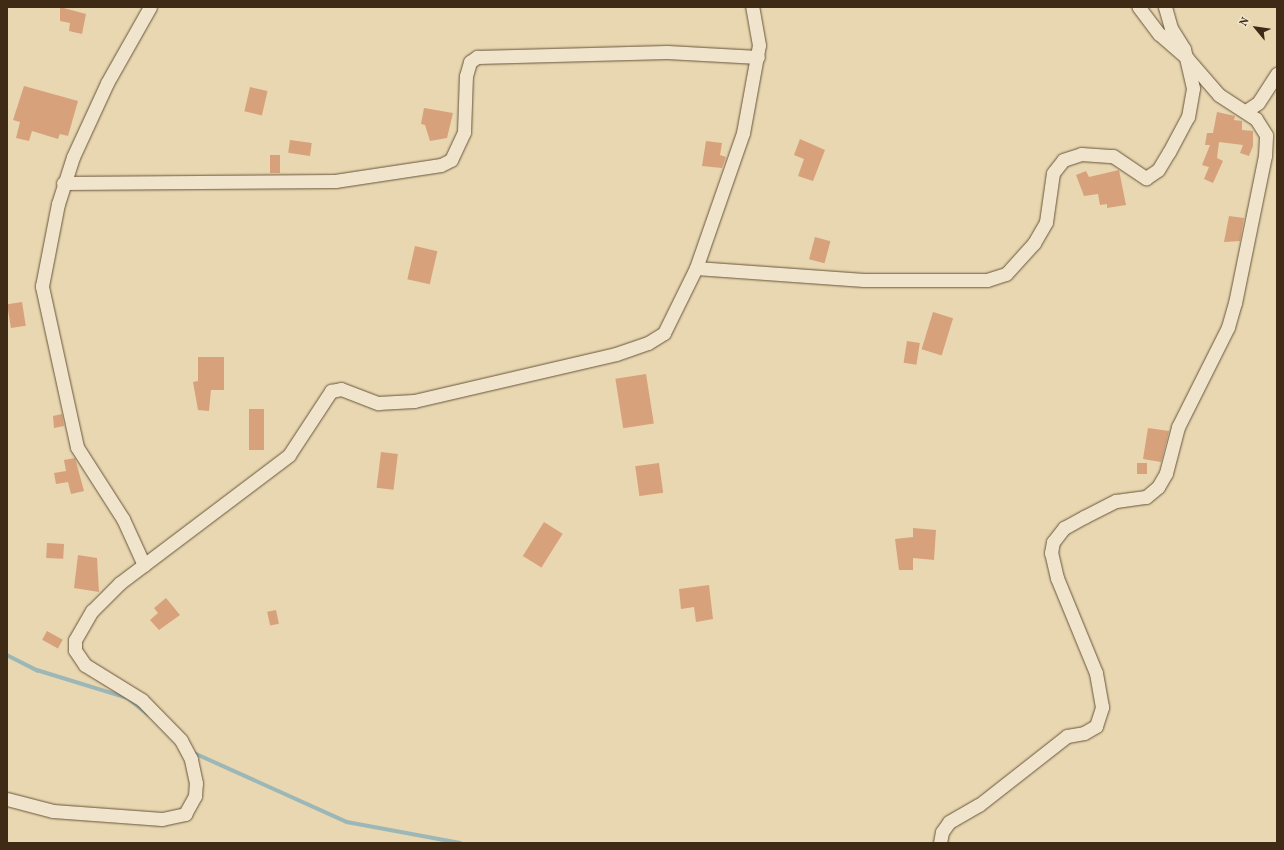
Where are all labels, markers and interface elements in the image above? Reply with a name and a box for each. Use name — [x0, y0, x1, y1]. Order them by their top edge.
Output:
north arrow — [1236, 8, 1276, 48]
text: N — [1237, 15, 1254, 29]

